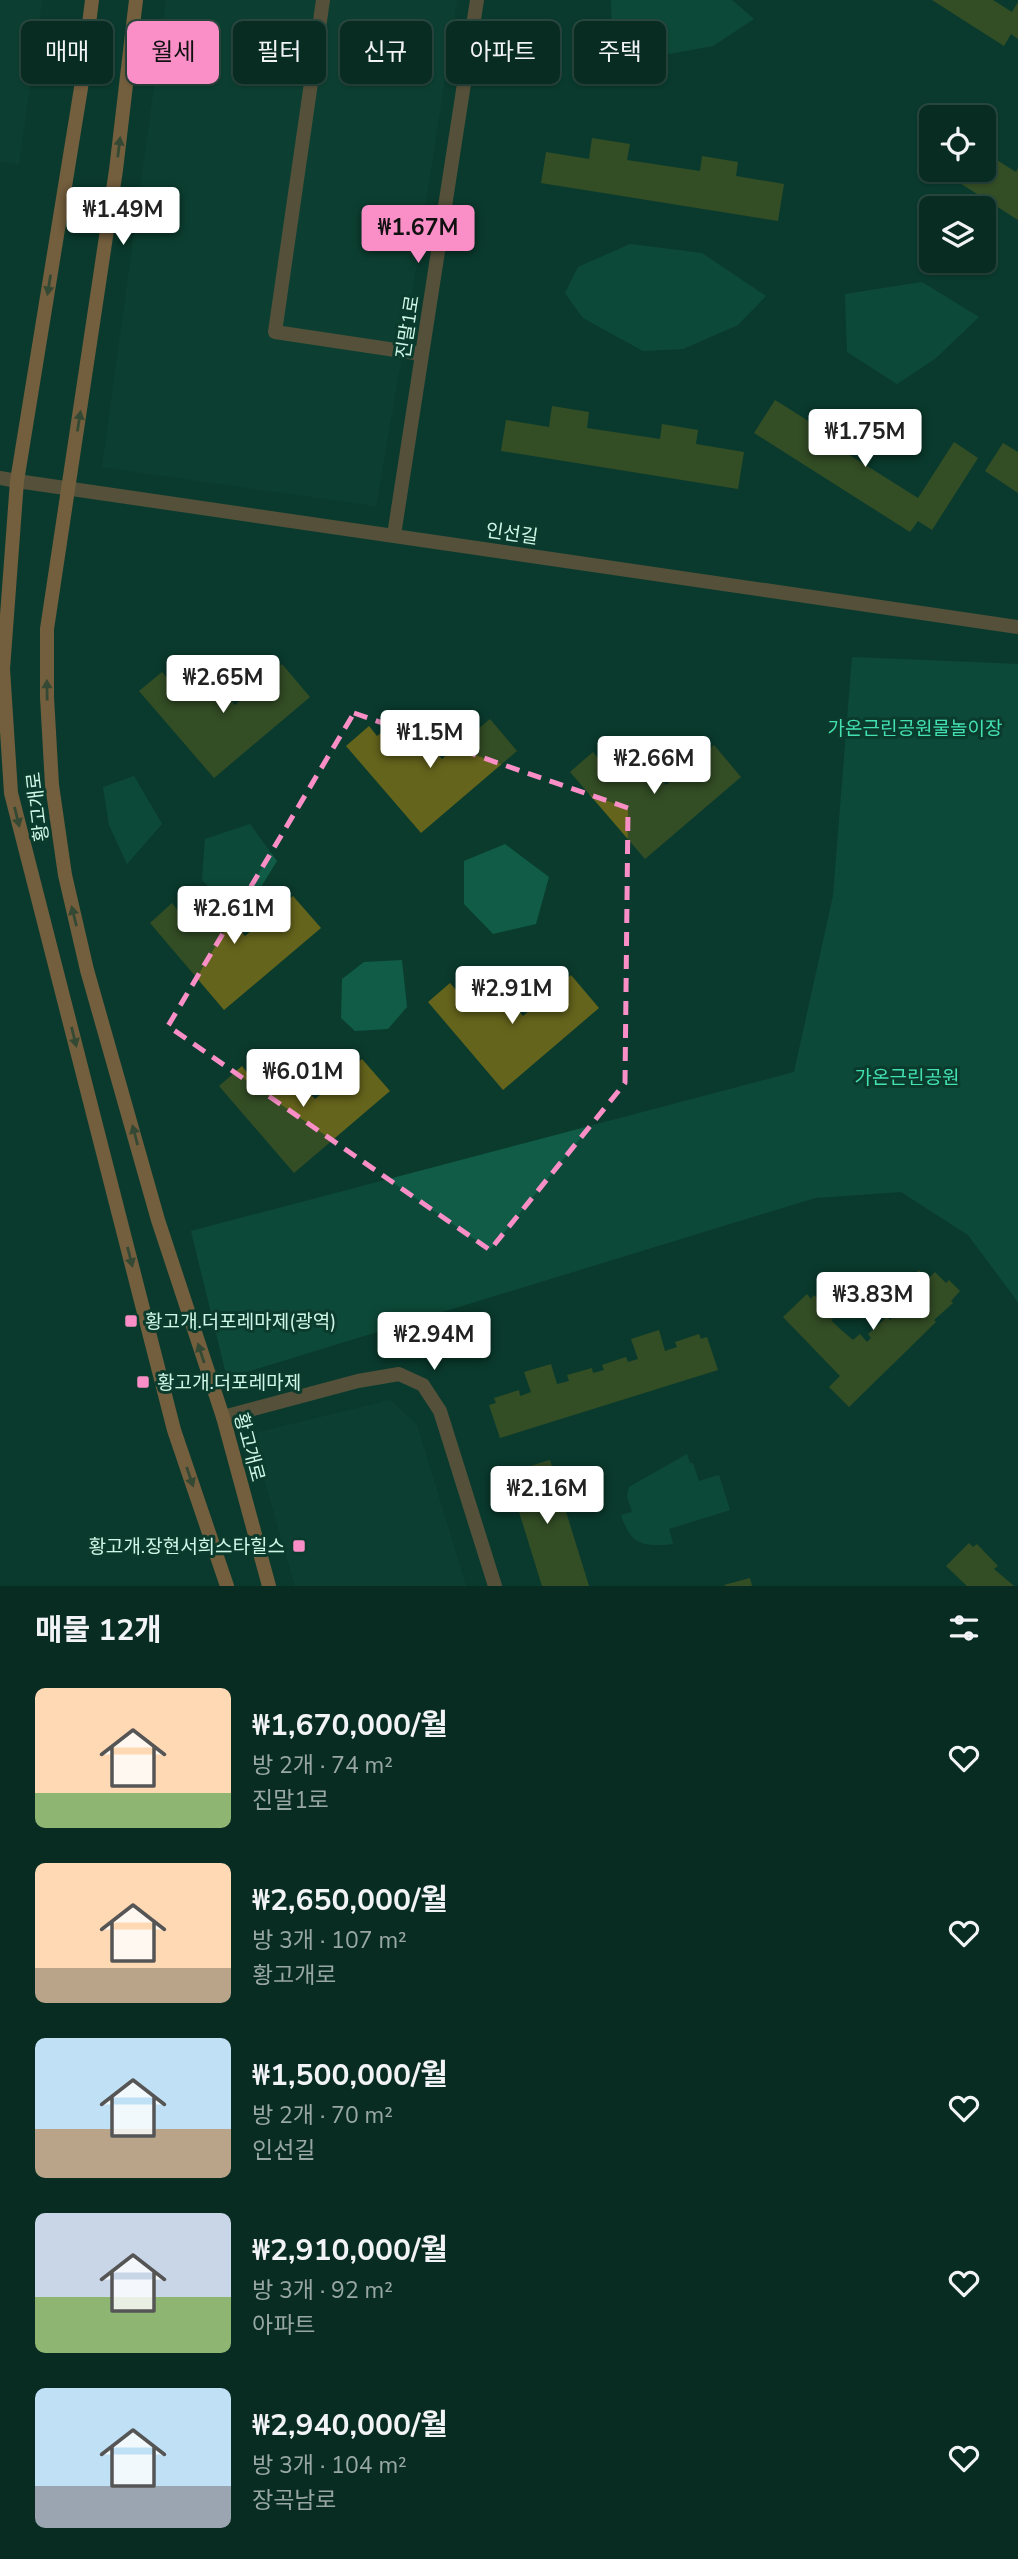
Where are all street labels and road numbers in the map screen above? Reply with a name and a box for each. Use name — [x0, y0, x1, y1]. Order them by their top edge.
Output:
street label: 진말1로 — [390, 294, 426, 361]
street label: 인선길 — [484, 517, 540, 551]
street label: 황고개로 — [21, 771, 55, 843]
street label: 황고개로 — [227, 1410, 271, 1484]

